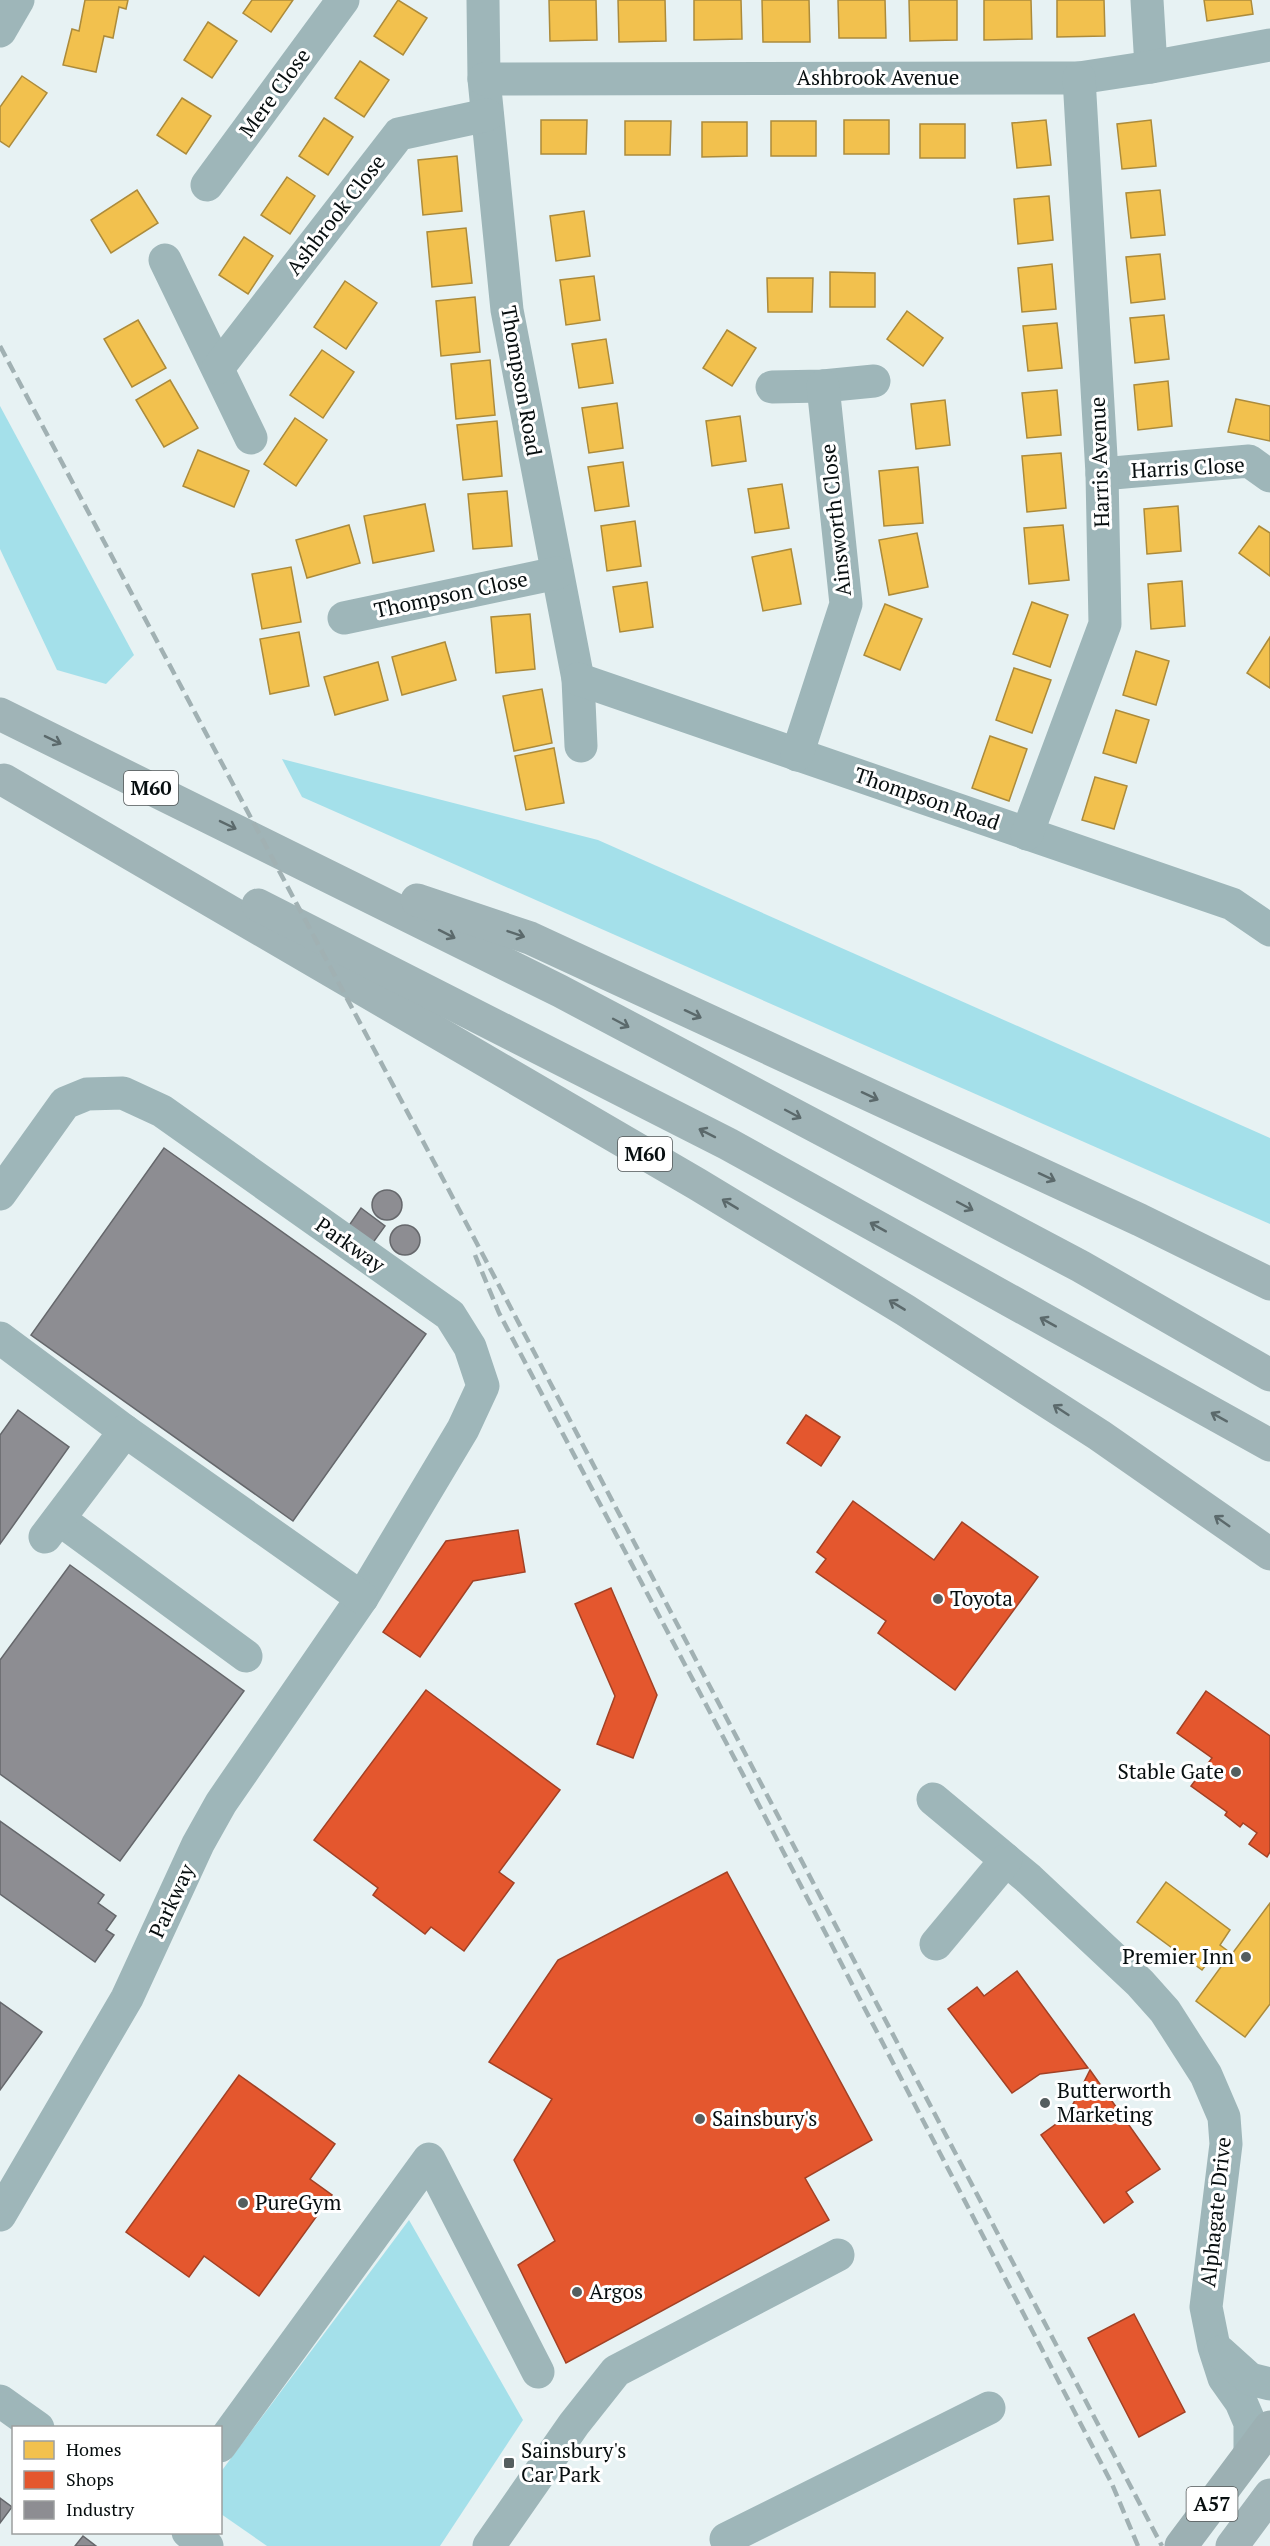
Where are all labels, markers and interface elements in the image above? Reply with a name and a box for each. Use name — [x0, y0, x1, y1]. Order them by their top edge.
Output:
street label: Mere Close — [232, 42, 316, 143]
street label: Ashbrook Avenue — [797, 63, 959, 91]
street label: Ashbrook Close — [279, 148, 391, 280]
street label: Thompson Road — [495, 304, 549, 458]
street label: Harris Avenue — [1083, 396, 1115, 528]
street label: Ainsworth Close — [813, 442, 857, 598]
street label: Harris Close — [1130, 450, 1245, 484]
street label: Thompson Close — [371, 564, 530, 624]
one-way arrow — [43, 734, 61, 746]
street label: Thompson Road — [851, 760, 1004, 836]
road number: M60 — [124, 771, 178, 805]
one-way arrow — [219, 820, 237, 832]
one-way arrow — [438, 929, 456, 941]
one-way arrow — [506, 929, 525, 940]
one-way arrow — [684, 1009, 702, 1020]
one-way arrow — [612, 1017, 629, 1029]
one-way arrow — [861, 1090, 879, 1102]
one-way arrow — [784, 1108, 801, 1120]
one-way arrow — [699, 1127, 717, 1138]
road number: M60 — [618, 1137, 672, 1171]
one-way arrow — [1038, 1172, 1056, 1184]
one-way arrow — [722, 1198, 739, 1210]
one-way arrow — [956, 1201, 974, 1212]
street label: Parkway — [310, 1210, 391, 1278]
one-way arrow — [870, 1221, 887, 1233]
one-way arrow — [889, 1298, 906, 1310]
one-way arrow — [1040, 1316, 1057, 1328]
one-way arrow — [1053, 1404, 1070, 1416]
one-way arrow — [1211, 1411, 1228, 1423]
one-way arrow — [1214, 1515, 1231, 1527]
place label: Toyota — [950, 1584, 1013, 1612]
marker: Toyota — [931, 1592, 945, 1606]
place label: Stable Gate — [1118, 1757, 1224, 1785]
marker: Stable Gate — [1229, 1765, 1243, 1779]
street label: Parkway — [142, 1859, 201, 1942]
place label: Premier Inn — [1122, 1942, 1235, 1970]
marker: Premier Inn — [1239, 1950, 1253, 1964]
place label: Butterworth Marketing — [1057, 2076, 1171, 2128]
marker: Butterworth Marketing — [1038, 2096, 1052, 2110]
place label: Sainsbury's — [712, 2104, 817, 2132]
marker: Sainsbury's — [693, 2112, 707, 2126]
street label: Alphagate Drive — [1193, 2136, 1237, 2288]
place label: PureGym — [255, 2188, 341, 2216]
marker: PureGym — [236, 2196, 250, 2210]
place label: Argos — [589, 2277, 643, 2305]
marker: Argos — [570, 2285, 584, 2299]
legend — [12, 2426, 222, 2534]
place label: Sainsbury's Car Park — [521, 2436, 626, 2488]
text: Homes — [66, 2437, 121, 2461]
marker: Sainsbury's Car Park — [502, 2456, 516, 2470]
text: Shops — [66, 2467, 114, 2491]
road number: A57 — [1186, 2487, 1238, 2521]
text: Industry — [66, 2497, 135, 2521]

